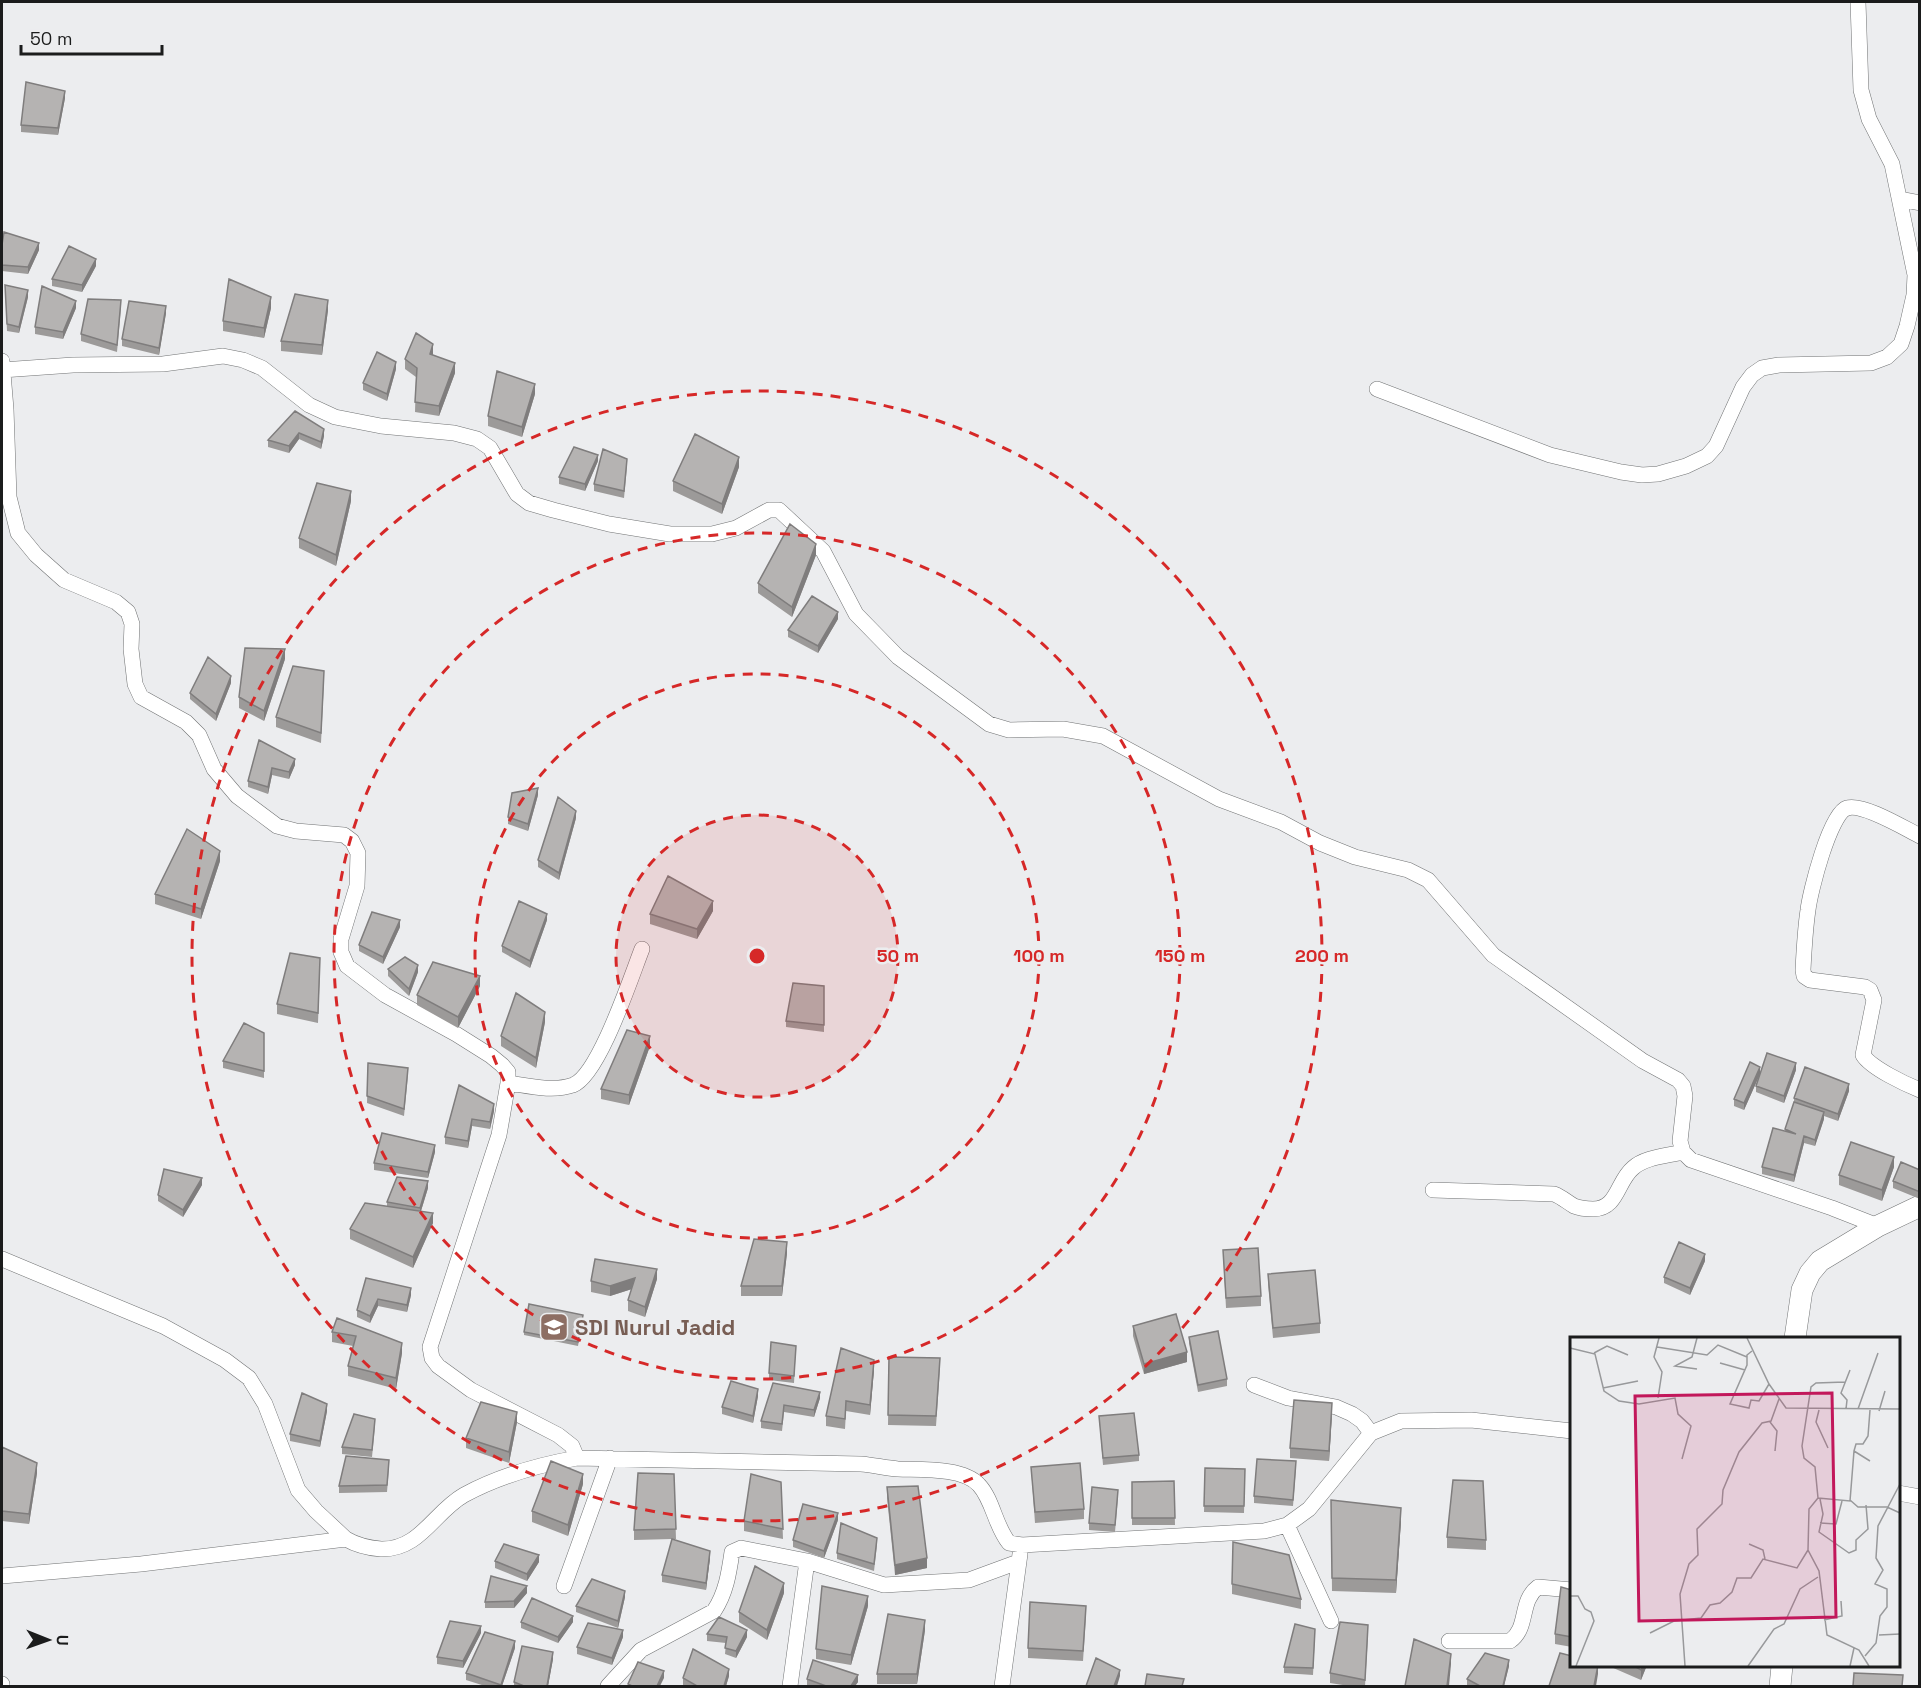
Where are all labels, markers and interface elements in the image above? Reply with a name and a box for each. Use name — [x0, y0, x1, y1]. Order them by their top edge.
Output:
scale bar — [21, 18, 162, 56]
text: 50 m — [30, 27, 72, 50]
text: 50 m — [877, 944, 919, 967]
text: 100 m — [1013, 944, 1065, 967]
text: 150 m — [1155, 944, 1205, 967]
text: 200 m — [1295, 944, 1349, 967]
centre of rings — [747, 946, 767, 966]
school or university icon: SDI Nurul Jadid — [538, 1311, 570, 1343]
place label: SDI Nurul Jadid — [575, 1313, 735, 1341]
inset map — [1570, 1337, 1900, 1667]
north arrow — [18, 1610, 78, 1670]
text: U — [52, 1635, 73, 1646]

